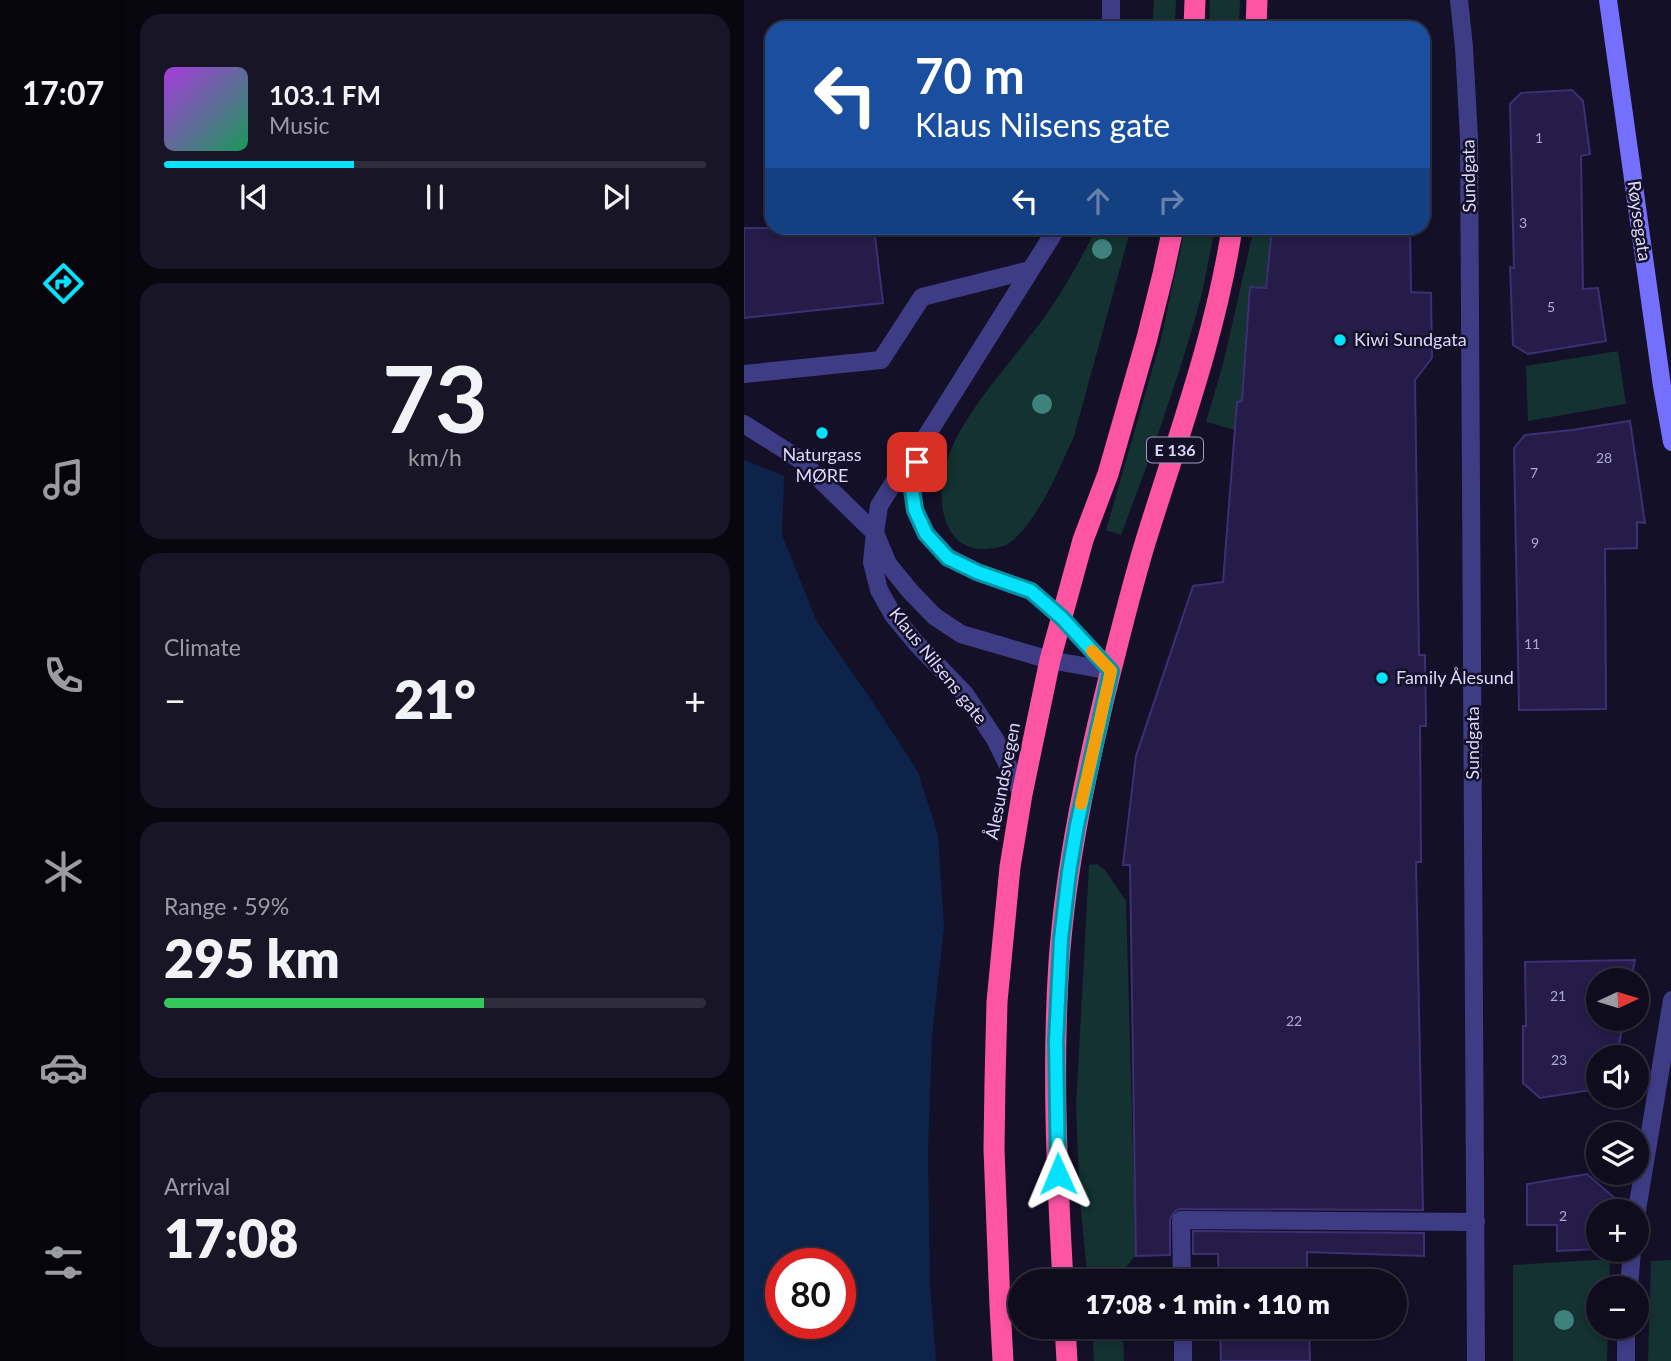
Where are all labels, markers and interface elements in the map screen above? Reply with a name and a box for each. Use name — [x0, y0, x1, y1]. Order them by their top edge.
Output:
text: 70 m — [915, 46, 1025, 104]
icon: left — [800, 49, 891, 140]
text: 17:07 — [22, 73, 104, 112]
text: 103.1 FM — [269, 79, 381, 111]
text: Klaus Nilsens gate — [915, 105, 1170, 144]
text: Music — [269, 111, 329, 139]
house number: 1 — [1535, 129, 1543, 146]
street label: Sundgata — [1456, 139, 1480, 213]
icon: previous — [235, 178, 273, 216]
icon: pause — [416, 178, 454, 216]
icon: next — [597, 178, 635, 216]
street label: Røysegata — [1623, 179, 1657, 262]
icon: left — [1006, 182, 1044, 220]
icon: ahead — [1079, 182, 1117, 220]
icon: right — [1152, 182, 1190, 220]
house number: 3 — [1519, 214, 1527, 231]
icon: directions — [39, 259, 88, 308]
house number: 5 — [1547, 298, 1555, 315]
place label: Kiwi Sundgata — [1354, 328, 1467, 350]
marker: Kiwi Sundgata — [1332, 332, 1348, 348]
text: 73 — [382, 343, 488, 452]
marker: Naturgass MØRE — [814, 425, 830, 441]
pin — [887, 432, 947, 492]
road number: E 136 — [1147, 438, 1203, 463]
text: km/h — [408, 443, 462, 471]
place label: Naturgass MØRE — [782, 443, 862, 486]
icon: arrive — [898, 443, 936, 481]
house number: 28 — [1596, 449, 1612, 466]
icon: music — [39, 455, 88, 504]
house number: 7 — [1530, 464, 1538, 481]
house number: 9 — [1531, 534, 1539, 551]
street label: Klaus Nilsens gate — [885, 603, 993, 728]
text: Climate — [164, 633, 241, 661]
house number: 11 — [1524, 635, 1540, 652]
icon: phone — [39, 651, 88, 700]
place label: Family Ålesund — [1396, 666, 1514, 688]
text: 21° — [394, 668, 476, 730]
marker: Family Ålesund — [1374, 670, 1390, 686]
text: − — [164, 677, 186, 723]
text: + — [684, 677, 706, 723]
street label: Sundgata — [1461, 706, 1483, 780]
street label: Ålesundsvegen — [980, 720, 1024, 841]
icon: climate — [39, 847, 88, 896]
text: Range · 59% — [164, 892, 289, 920]
text: 295 km — [164, 927, 340, 989]
north arrow — [1586, 968, 1649, 1031]
map controls — [1586, 968, 1649, 1339]
house number: 21 — [1550, 987, 1566, 1004]
house number: 22 — [1286, 1012, 1302, 1029]
icon: car — [39, 1043, 88, 1092]
button: sound — [1586, 1045, 1649, 1108]
house number: 23 — [1551, 1051, 1567, 1068]
button: layers — [1586, 1122, 1649, 1185]
position arrow — [1021, 1137, 1095, 1211]
text: Arrival — [164, 1172, 230, 1200]
button: + — [1586, 1199, 1649, 1262]
text: 17:08 — [164, 1207, 298, 1269]
house number: 2 — [1559, 1207, 1567, 1224]
icon: filters — [39, 1238, 88, 1287]
speed limit sign: 80 — [765, 1248, 856, 1339]
button: − — [1586, 1276, 1649, 1339]
text: 17:08 · 1 min · 110 m — [1085, 1288, 1330, 1320]

